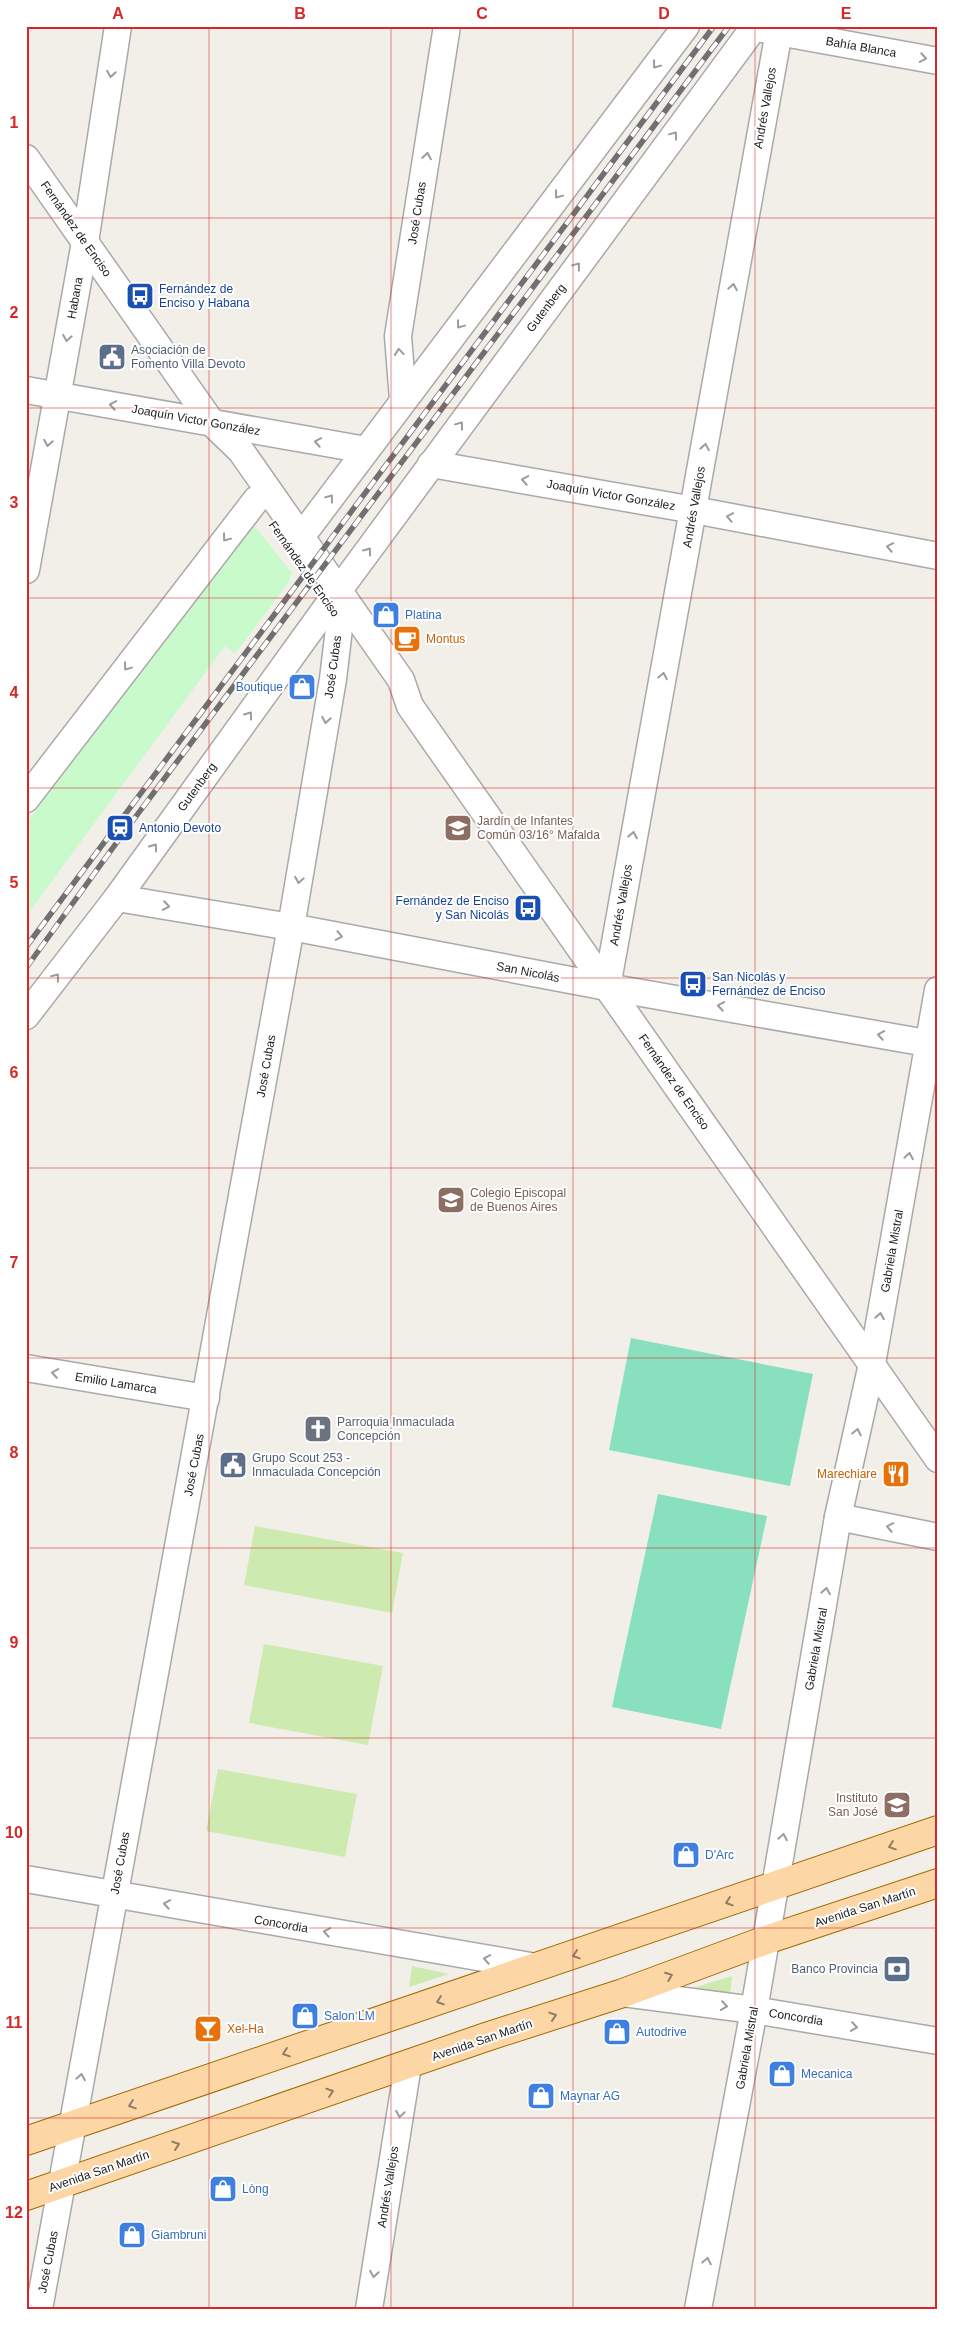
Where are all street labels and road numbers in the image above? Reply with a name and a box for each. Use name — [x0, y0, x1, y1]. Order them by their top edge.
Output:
street label: Bahía Blanca — [825, 34, 898, 60]
street label: Andrés Vallejos — [751, 66, 779, 150]
street label: Fernández de Enciso — [38, 179, 114, 280]
street label: José Cubas — [405, 181, 429, 245]
street label: Habana — [64, 276, 86, 320]
street label: Gutenberg — [523, 281, 569, 335]
street label: Joaquín Victor González — [131, 402, 261, 438]
street label: Andrés Vallejos — [680, 465, 708, 549]
street label: Joaquín Victor González — [546, 477, 676, 513]
street label: Fernández de Enciso — [266, 519, 342, 620]
street label: José Cubas — [322, 635, 344, 699]
street label: Gutenberg — [175, 760, 219, 814]
street label: Andrés Vallejos — [607, 863, 635, 947]
street label: San Nicolás — [495, 959, 561, 985]
street label: Fernández de Enciso — [636, 1032, 712, 1133]
street label: José Cubas — [254, 1034, 278, 1098]
street label: Gabriela Mistral — [878, 1208, 906, 1294]
street label: Emilio Lamarca — [74, 1370, 158, 1396]
street label: José Cubas — [181, 1433, 207, 1497]
street label: Gabriela Mistral — [802, 1606, 830, 1692]
street label: José Cubas — [108, 1831, 132, 1895]
street label: Avenida San Martín — [813, 1884, 917, 1930]
street label: Concordia — [253, 1912, 309, 1936]
street label: Gabriela Mistral — [733, 2005, 761, 2091]
street label: Concordia — [768, 2006, 824, 2028]
street label: Avenida San Martín — [430, 2016, 534, 2064]
street label: Andrés Vallejos — [375, 2145, 401, 2229]
street label: Avenida San Martín — [47, 2147, 151, 2195]
street label: José Cubas — [35, 2230, 61, 2294]

